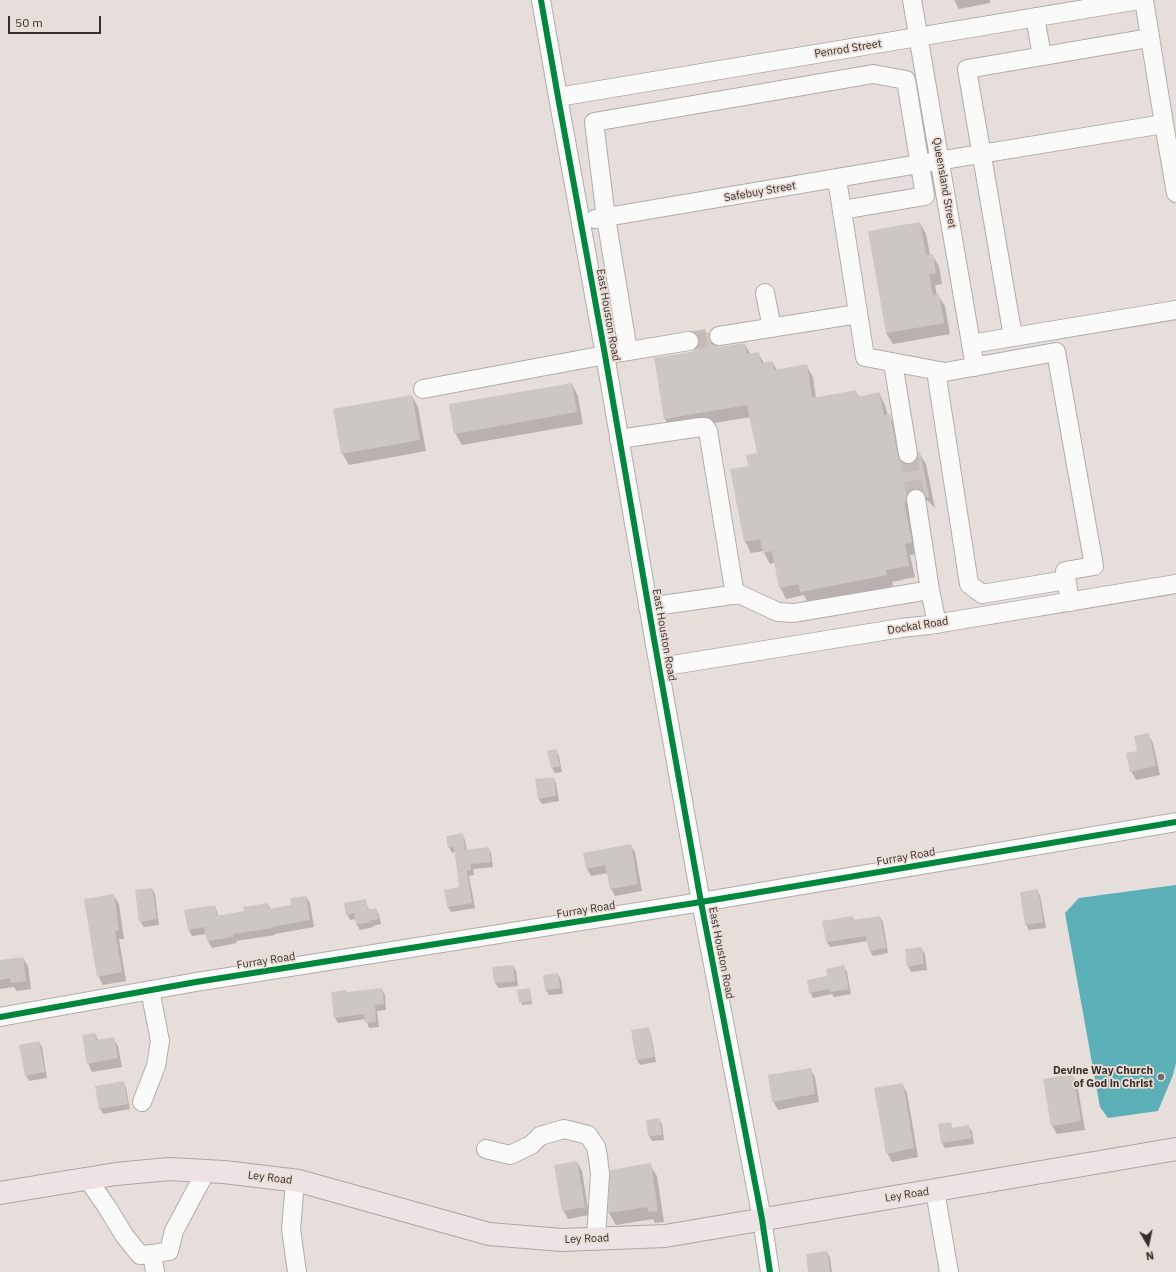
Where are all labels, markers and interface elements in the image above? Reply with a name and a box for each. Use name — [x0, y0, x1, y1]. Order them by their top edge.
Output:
scale bar — [10, 8, 103, 34]
text: 50 m — [15, 15, 43, 30]
street label: Penrod Street — [813, 37, 883, 61]
street label: Queensland Street — [930, 137, 958, 229]
street label: Safebuy Street — [723, 179, 797, 205]
street label: East Houston Road — [593, 268, 623, 362]
street label: East Houston Road — [649, 588, 679, 682]
street label: Dockal Road — [887, 615, 949, 637]
street label: Furray Road — [876, 845, 936, 869]
street label: Furray Road — [556, 899, 616, 921]
street label: East Houston Road — [706, 906, 736, 1000]
street label: Furray Road — [236, 950, 296, 972]
place label: Devine Way Church of God in Christ — [1053, 1064, 1153, 1090]
marker: Devine Way Church of God in Christ — [1156, 1072, 1166, 1082]
street label: Ley Road — [247, 1169, 293, 1187]
street label: Ley Road — [884, 1185, 930, 1205]
north arrow — [1128, 1224, 1168, 1264]
street label: Ley Road — [564, 1232, 610, 1246]
text: N — [1145, 1248, 1155, 1263]

